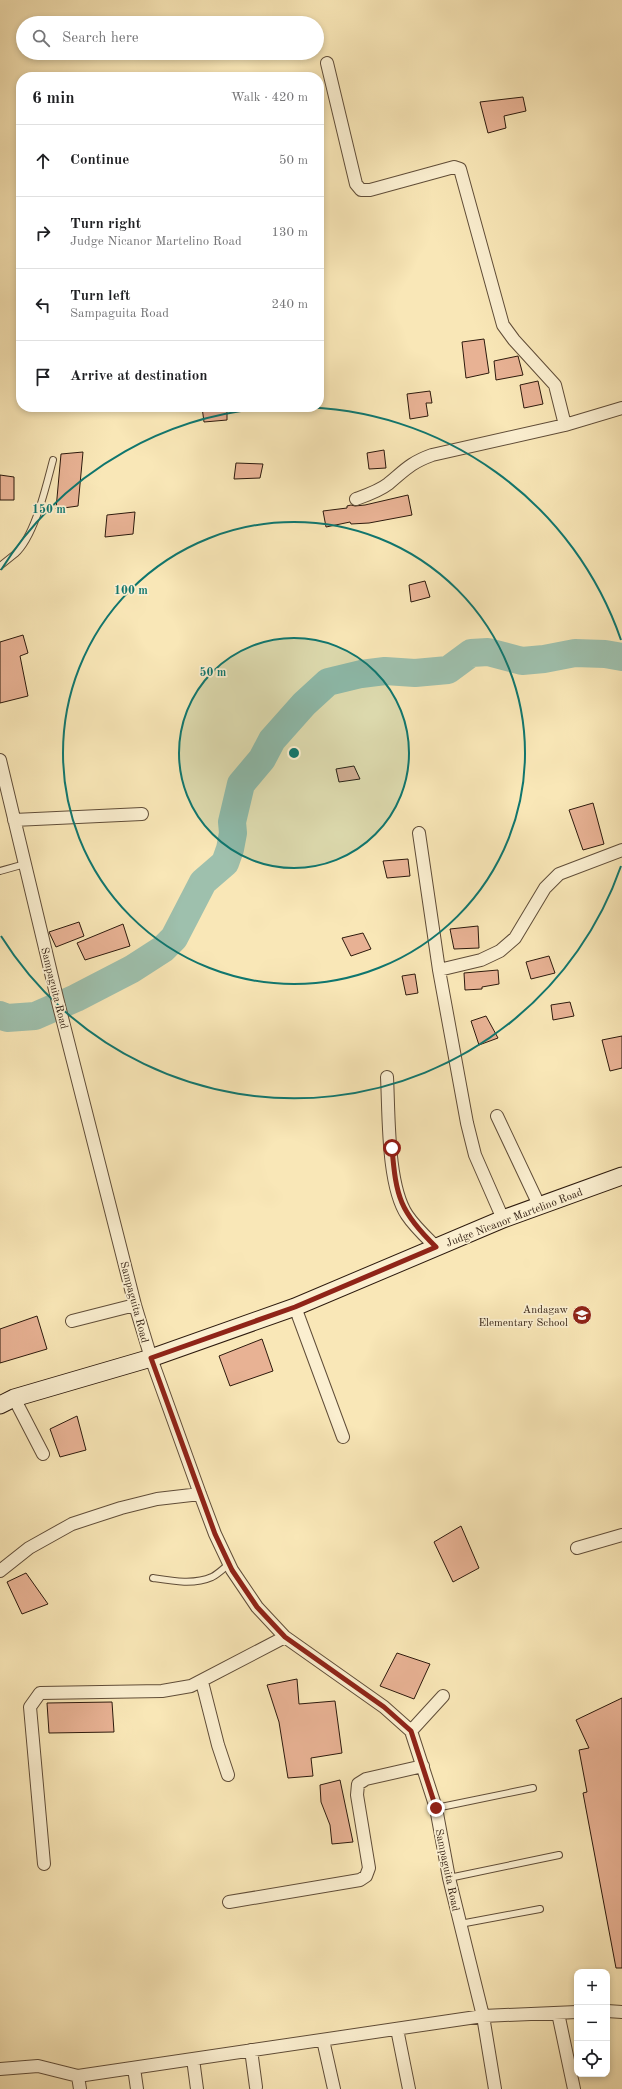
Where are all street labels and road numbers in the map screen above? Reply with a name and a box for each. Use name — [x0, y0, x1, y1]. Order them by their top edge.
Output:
street label: Sampaguita Road — [38, 946, 69, 1031]
street label: Judge Nicanor Martelino Road — [445, 1187, 585, 1250]
street label: Sampaguita Road — [117, 1261, 150, 1345]
street label: Sampaguita Road — [432, 1828, 461, 1913]

